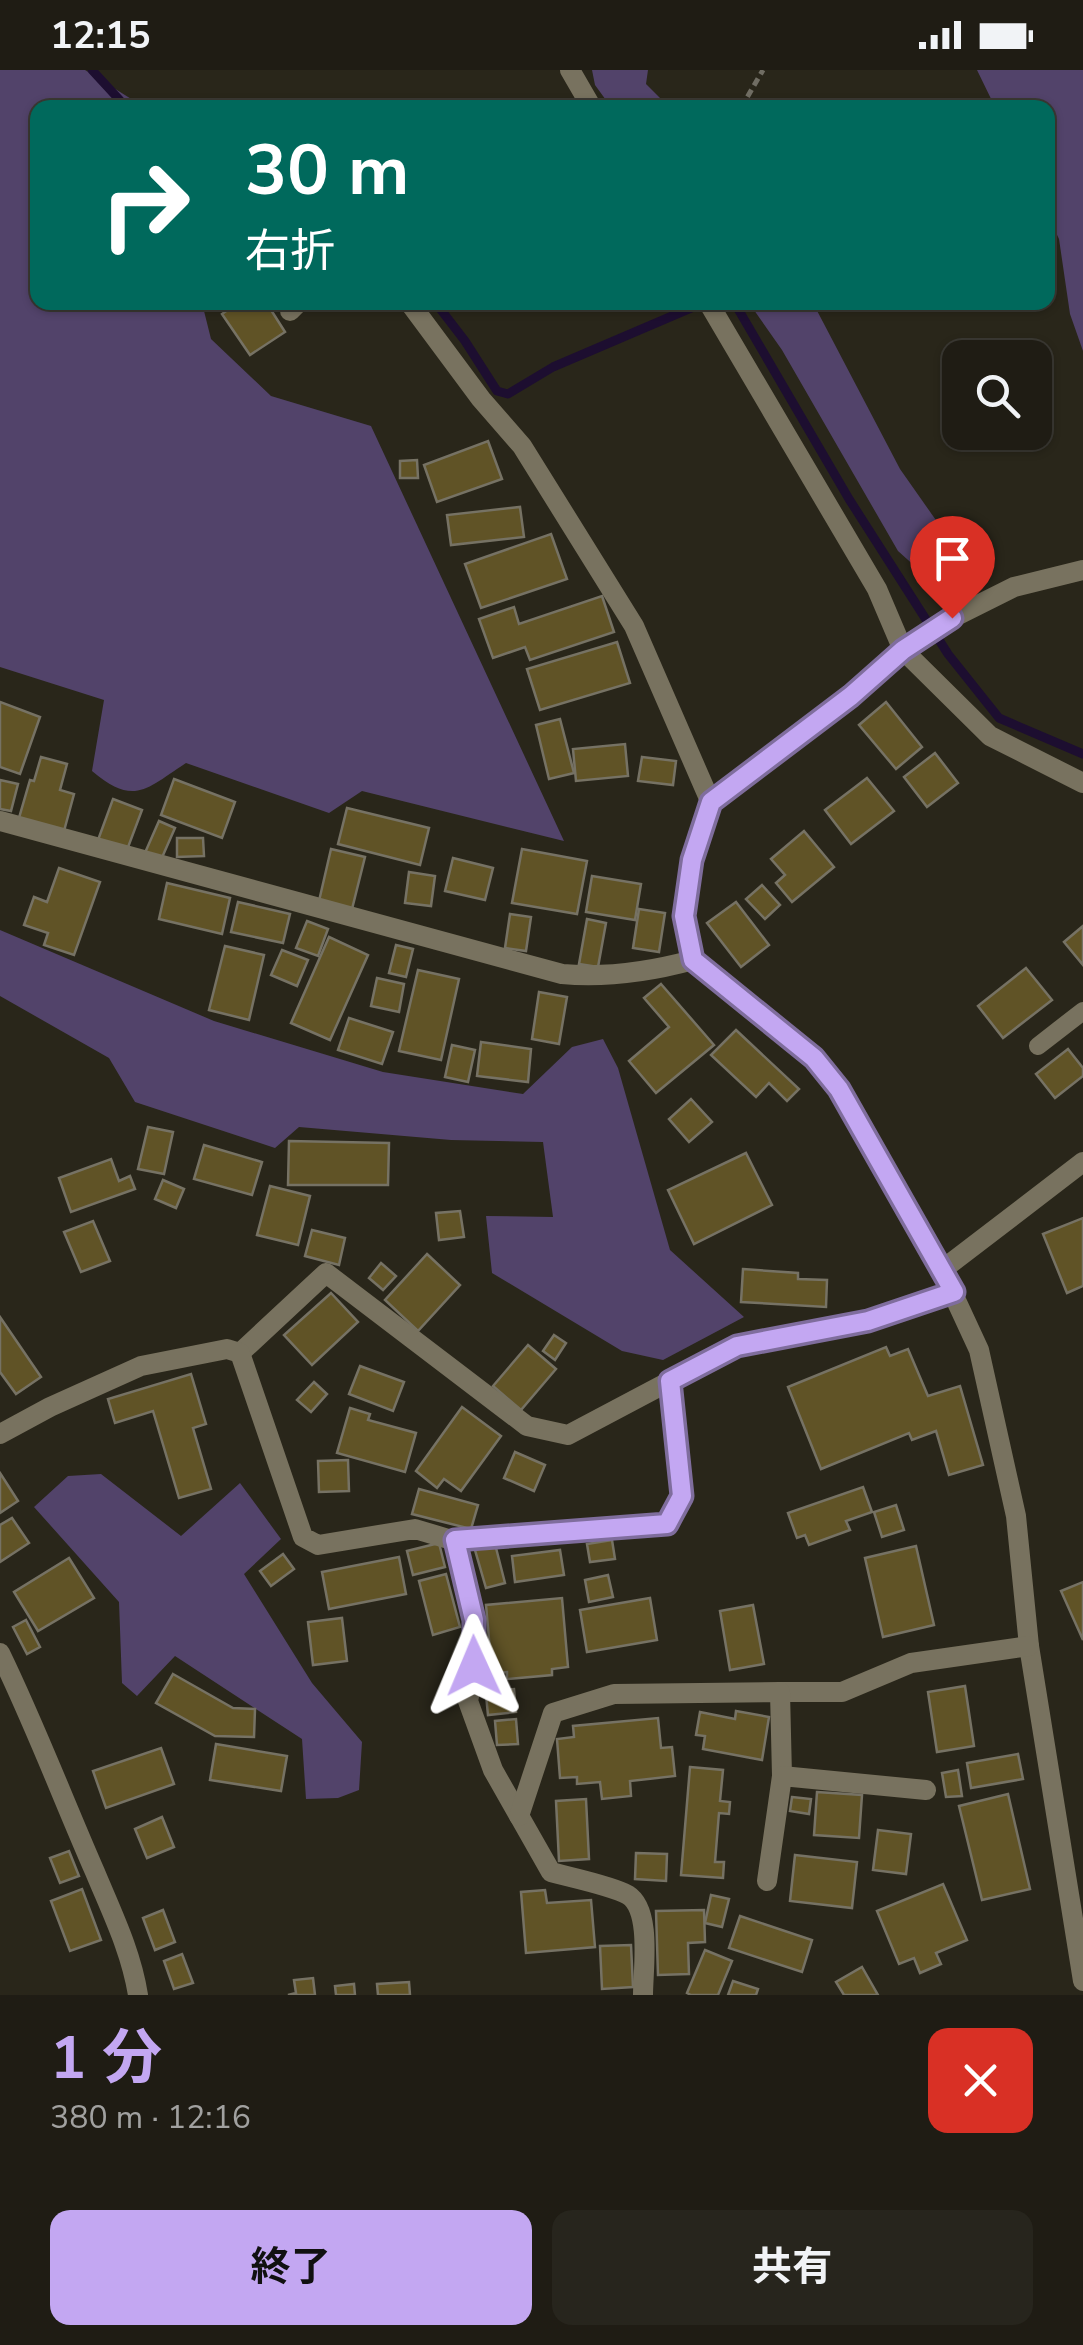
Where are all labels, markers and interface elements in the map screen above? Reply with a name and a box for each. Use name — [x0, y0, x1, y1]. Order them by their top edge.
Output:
text: 12:15 — [50, 10, 151, 61]
text: 30 m — [245, 123, 409, 219]
icon: right — [80, 140, 210, 270]
text: 右折 — [245, 221, 335, 282]
map controls — [942, 340, 1052, 450]
button: search — [942, 340, 1052, 450]
pin — [910, 516, 995, 619]
icon: arrive — [925, 531, 980, 586]
position arrow — [422, 1614, 526, 1718]
text: 1 分 — [50, 2017, 162, 2099]
button: close — [928, 2028, 1033, 2133]
text: 380 m · 12:16 — [50, 2096, 251, 2139]
button: 終了 — [50, 2210, 532, 2325]
button: 共有 — [552, 2210, 1033, 2325]

